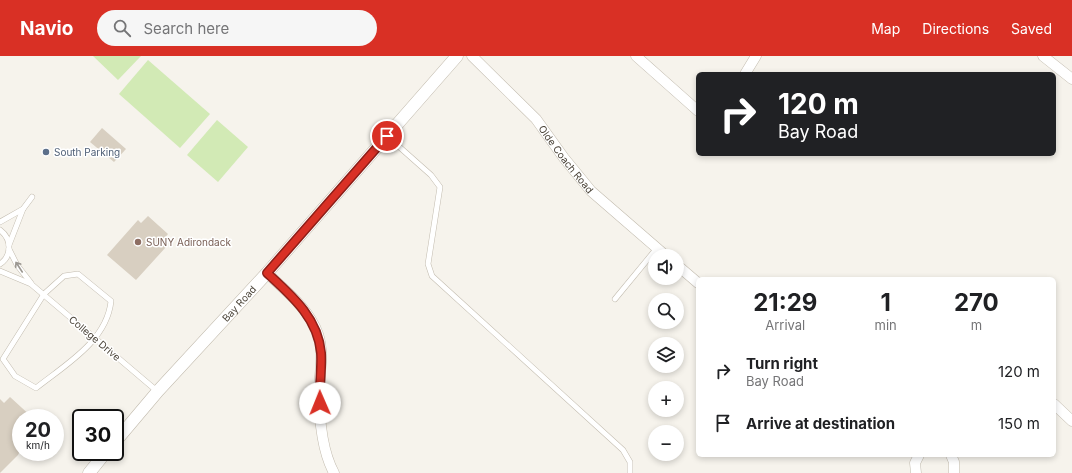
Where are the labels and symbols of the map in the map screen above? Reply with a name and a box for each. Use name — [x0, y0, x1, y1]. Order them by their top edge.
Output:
pin — [370, 119, 404, 153]
street label: Olde Coach Road — [536, 123, 596, 195]
place label: South Parking — [54, 146, 120, 158]
marker: South Parking — [41, 147, 51, 157]
place label: SUNY Adirondack — [146, 236, 231, 248]
marker: SUNY Adirondack — [133, 237, 143, 247]
one-way arrow — [15, 261, 23, 273]
street label: Bay Road — [219, 283, 258, 324]
street label: College Drive — [67, 313, 123, 363]
position arrow — [299, 382, 341, 424]
speed limit sign: 30 — [72, 409, 124, 461]

